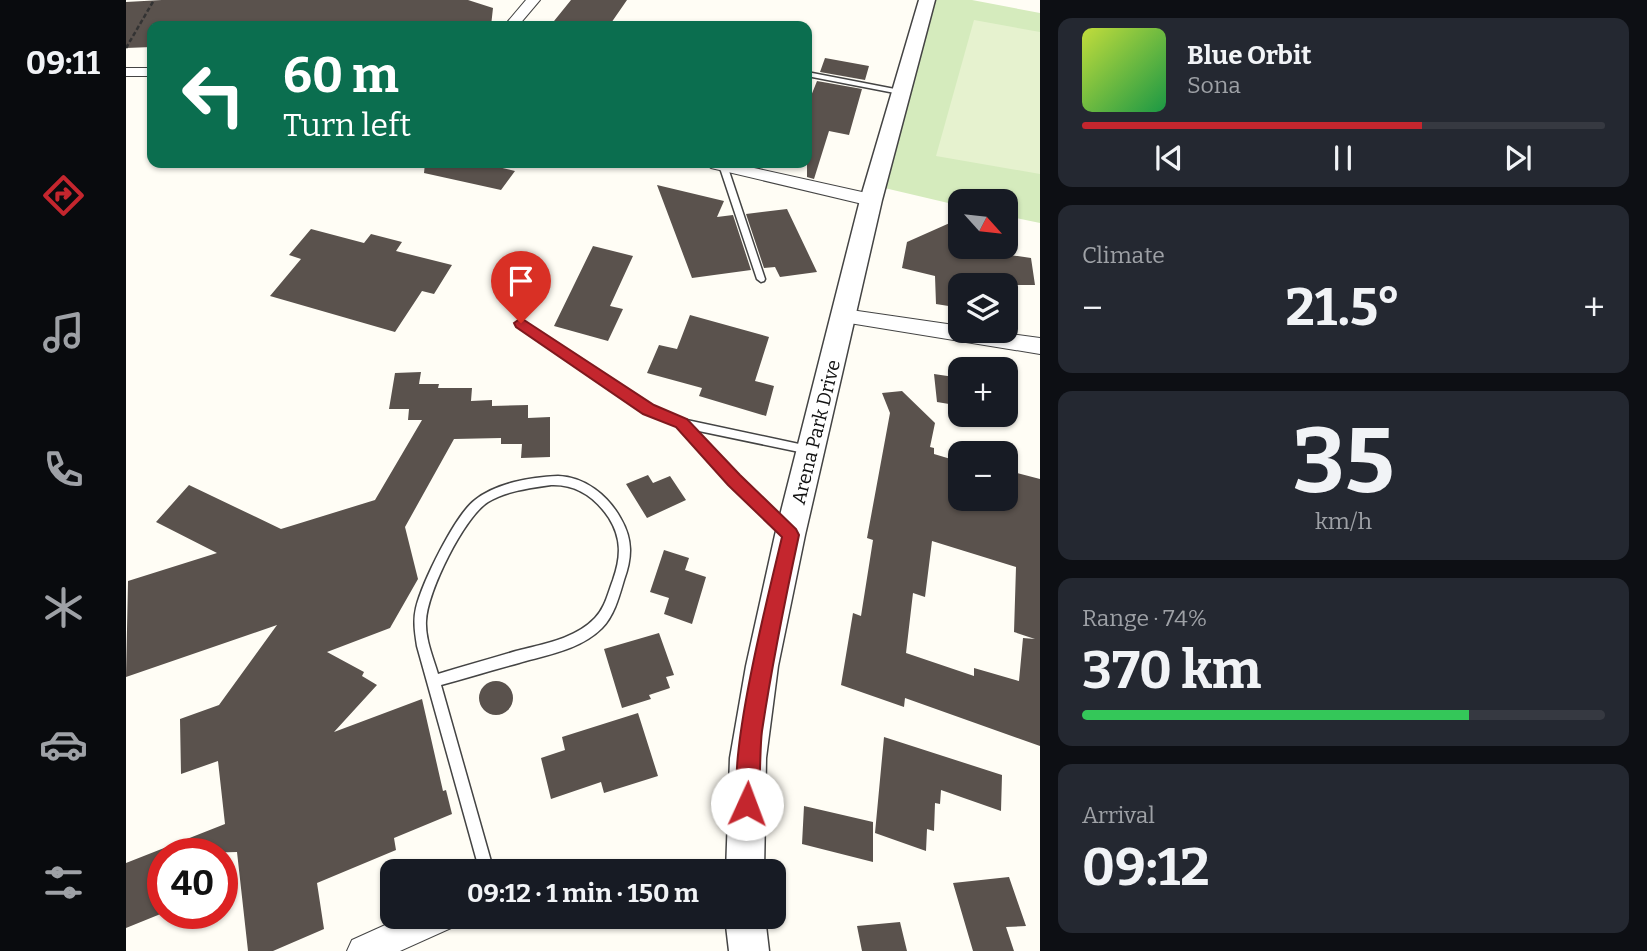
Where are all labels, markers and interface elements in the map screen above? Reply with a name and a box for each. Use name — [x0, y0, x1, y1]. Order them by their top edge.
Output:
text: Blue Orbit — [1187, 40, 1311, 71]
text: 09:11 — [26, 44, 100, 82]
text: 60 m — [283, 46, 399, 105]
icon: left — [168, 49, 259, 140]
text: Sona — [1187, 71, 1241, 99]
text: Turn left — [283, 106, 411, 144]
icon: previous — [1150, 139, 1188, 177]
icon: pause — [1324, 139, 1362, 177]
icon: next — [1499, 139, 1537, 177]
icon: directions — [39, 171, 88, 220]
north arrow — [948, 189, 1018, 259]
map controls — [948, 189, 1018, 511]
text: Climate — [1082, 241, 1165, 269]
pin — [491, 251, 551, 323]
icon: arrive — [502, 262, 540, 300]
button: layers — [948, 273, 1018, 343]
text: 21.5° — [1286, 276, 1401, 339]
text: − — [1082, 285, 1103, 331]
text: + — [1583, 285, 1605, 331]
icon: music — [39, 308, 88, 357]
street label: Arena Park Drive — [787, 357, 845, 507]
button: + — [948, 357, 1018, 427]
text: 35 — [1292, 407, 1395, 516]
button: − — [948, 441, 1018, 511]
icon: phone — [39, 445, 88, 494]
text: km/h — [1315, 507, 1372, 535]
icon: climate — [39, 583, 88, 632]
text: Range · 74% — [1082, 604, 1207, 632]
text: 370 km — [1082, 639, 1261, 702]
icon: car — [39, 720, 88, 769]
position arrow — [710, 767, 784, 841]
text: Arrival — [1082, 801, 1155, 829]
text: 09:12 — [1082, 836, 1210, 899]
speed limit sign: 40 — [147, 838, 238, 929]
icon: filters — [39, 858, 88, 907]
text: 09:12 · 1 min · 150 m — [467, 878, 699, 909]

